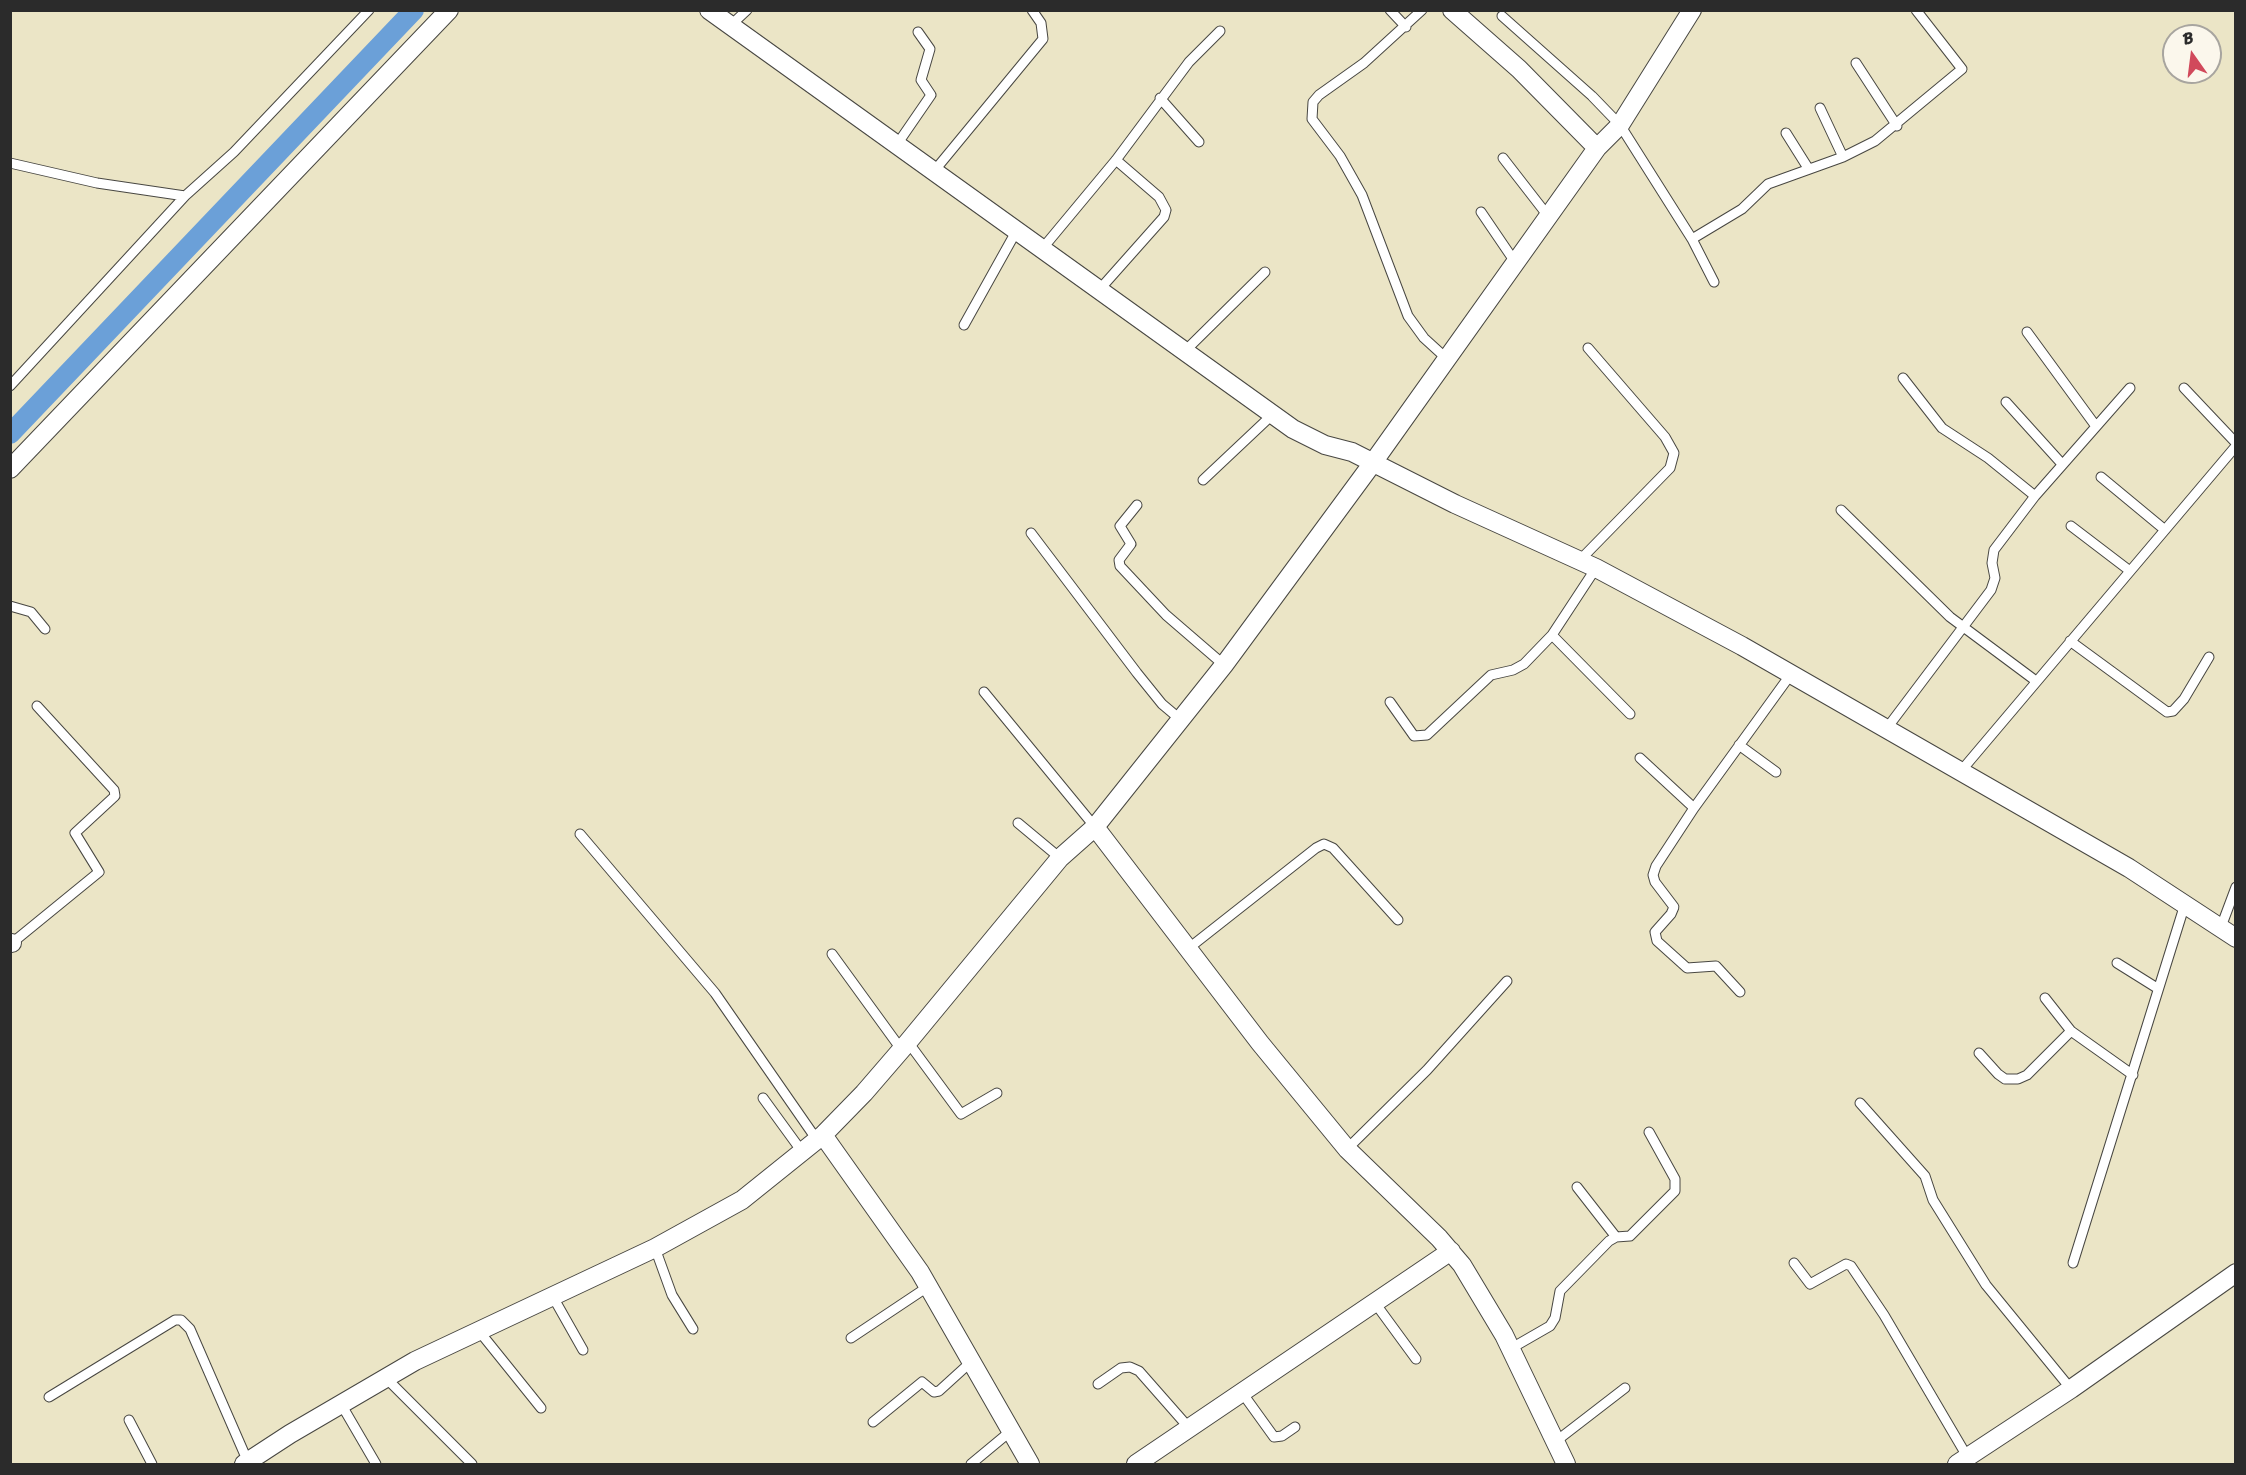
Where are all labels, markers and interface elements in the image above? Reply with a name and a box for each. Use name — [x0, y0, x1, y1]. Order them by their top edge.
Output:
text: B — [2180, 23, 2196, 53]
north arrow — [2162, 24, 2222, 84]

